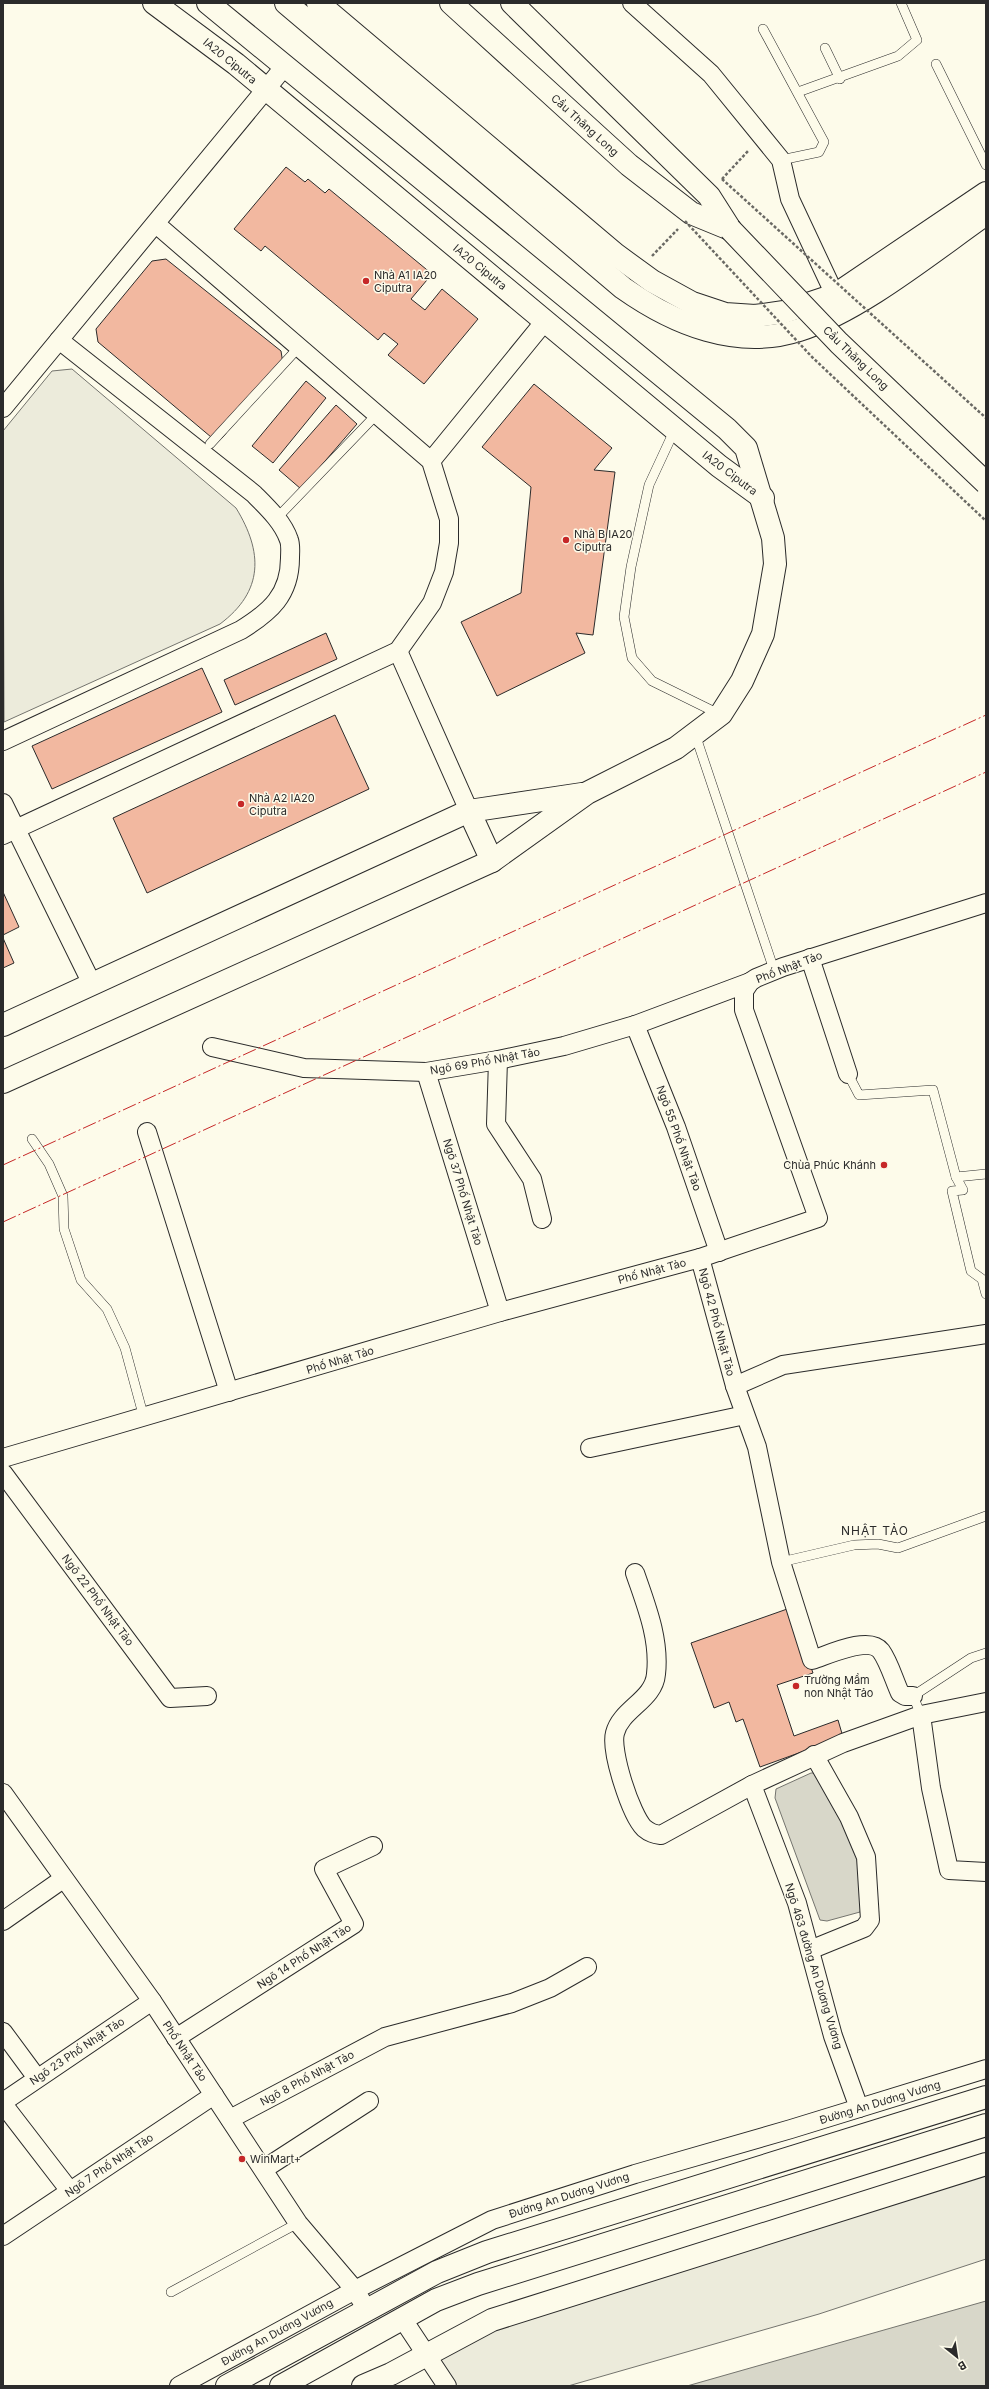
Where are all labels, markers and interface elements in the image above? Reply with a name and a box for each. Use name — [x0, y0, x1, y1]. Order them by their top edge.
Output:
street label: IA20 Ciputra — [200, 35, 260, 87]
street label: Cầu Thăng Long — [548, 91, 622, 159]
street label: IA20 Ciputra — [450, 241, 510, 293]
place label: Nhà A1 IA20 Ciputra — [374, 268, 437, 295]
marker: Nhà A1 IA20 Ciputra — [361, 276, 371, 286]
street label: Cầu Thăng Long — [820, 323, 892, 393]
street label: IA20 Ciputra — [700, 448, 760, 498]
place label: Nhà B IA20 Ciputra — [574, 527, 633, 554]
marker: Nhà B IA20 Ciputra — [561, 535, 571, 545]
place label: Nhà A2 IA20 Ciputra — [249, 791, 315, 818]
marker: Nhà A2 IA20 Ciputra — [236, 799, 246, 809]
street label: Phố Nhật Tảo — [754, 948, 825, 986]
street label: Ngõ 69 Phố Nhật Tảo — [429, 1044, 541, 1078]
street label: Ngõ 55 Phố Nhật Tảo — [653, 1083, 705, 1193]
street label: Ngõ 37 Phố Nhật Tảo — [440, 1137, 486, 1247]
place label: Chùa Phúc Khánh — [783, 1158, 876, 1172]
marker: Chùa Phúc Khánh — [879, 1160, 889, 1170]
street label: Phố Nhật Tảo — [616, 1255, 688, 1287]
street label: Ngõ 42 Phố Nhật Tảo — [696, 1266, 738, 1378]
street label: Phố Nhật Tảo — [305, 1343, 376, 1377]
district label: NHẬT TẢO — [841, 1523, 909, 1538]
street label: Ngõ 22 Phố Nhật Tảo — [59, 1551, 137, 1649]
place label: Trường Mầm non Nhật Tảo — [804, 1673, 874, 1700]
marker: Trường Mầm non Nhật Tảo — [791, 1681, 801, 1691]
street label: Ngõ 463 đường An Dương Vương — [782, 1881, 846, 2051]
street label: Ngõ 14 Phố Nhật Tảo — [254, 1920, 354, 1992]
street label: Ngõ 23 Phố Nhật Tảo — [27, 2014, 127, 2088]
street label: Phố Nhật Tảo — [160, 2018, 211, 2084]
street label: Ngõ 8 Phố Nhật Tảo — [258, 2047, 357, 2109]
street label: Đường An Dương Vương — [818, 2077, 942, 2127]
street label: Ngõ 7 Phố Nhật Tảo — [62, 2130, 156, 2200]
place label: WinMart+ — [250, 2152, 301, 2166]
marker: WinMart+ — [237, 2154, 247, 2164]
street label: Đường An Dương Vương — [507, 2169, 631, 2221]
street label: Đường An Dương Vương — [219, 2295, 335, 2369]
north arrow — [937, 2337, 977, 2377]
text: B — [955, 2358, 969, 2374]

